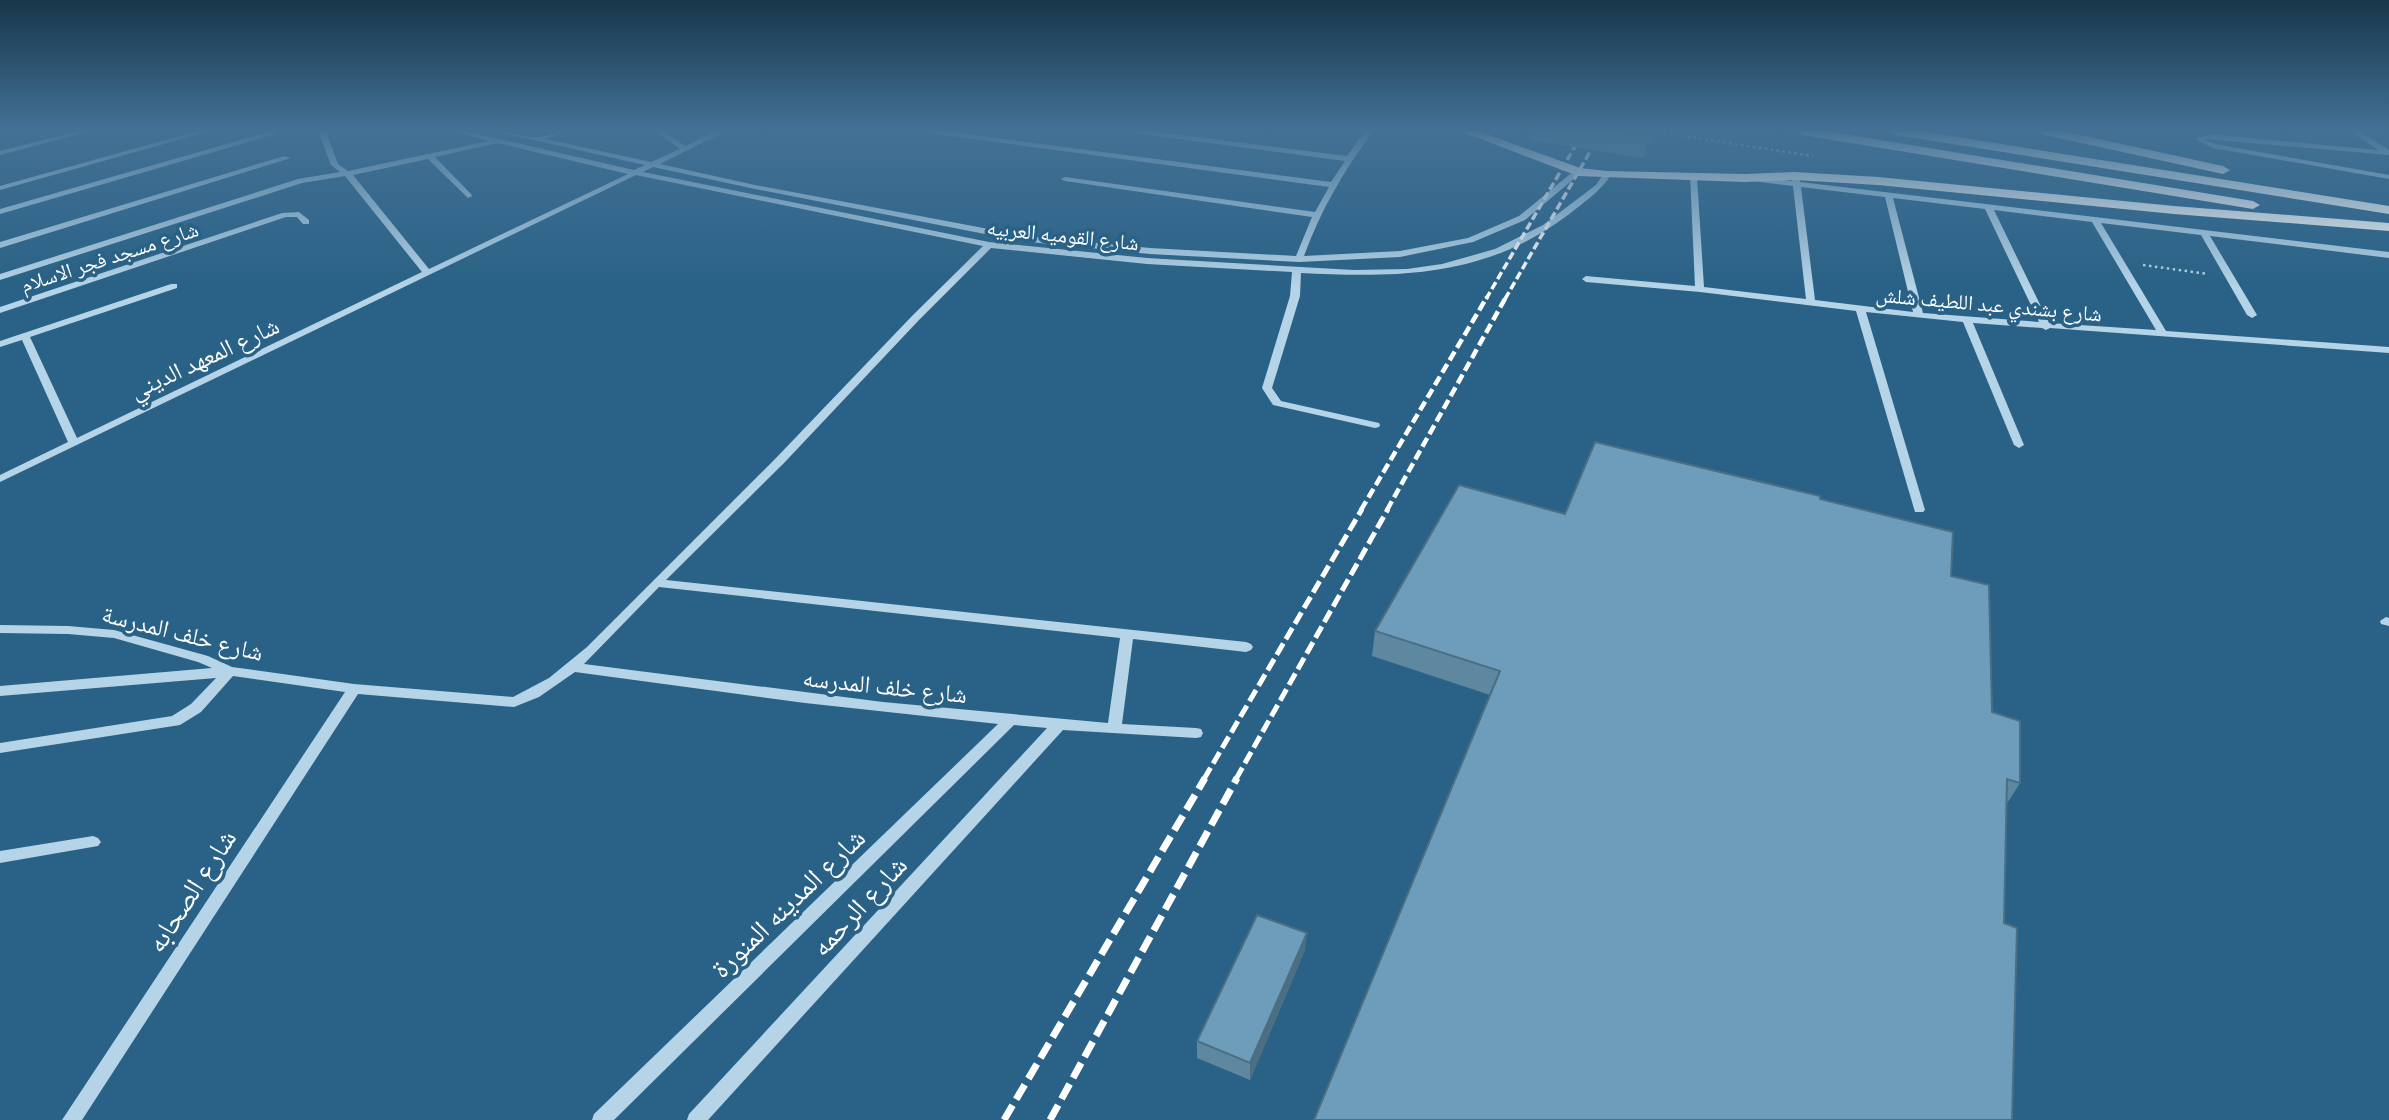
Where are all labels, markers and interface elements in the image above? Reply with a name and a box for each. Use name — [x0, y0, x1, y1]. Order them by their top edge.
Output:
street label: شارع القوميه العربيه — [986, 214, 1140, 256]
street label: شارع مسجد فجر الاسلام — [17, 215, 202, 299]
street label: شارع بشندي عبد اللطيف شلش — [1874, 281, 2103, 331]
street label: شارع المعهد الديني — [125, 310, 286, 410]
street label: شارع خلف المدرسة — [99, 598, 267, 668]
street label: شارع خلف المدرسه — [801, 662, 969, 710]
street label: شارع المدينه المنورة — [703, 820, 873, 986]
street label: شارع الصحابه — [138, 822, 244, 959]
street label: شارع الرحمه — [803, 848, 915, 964]

